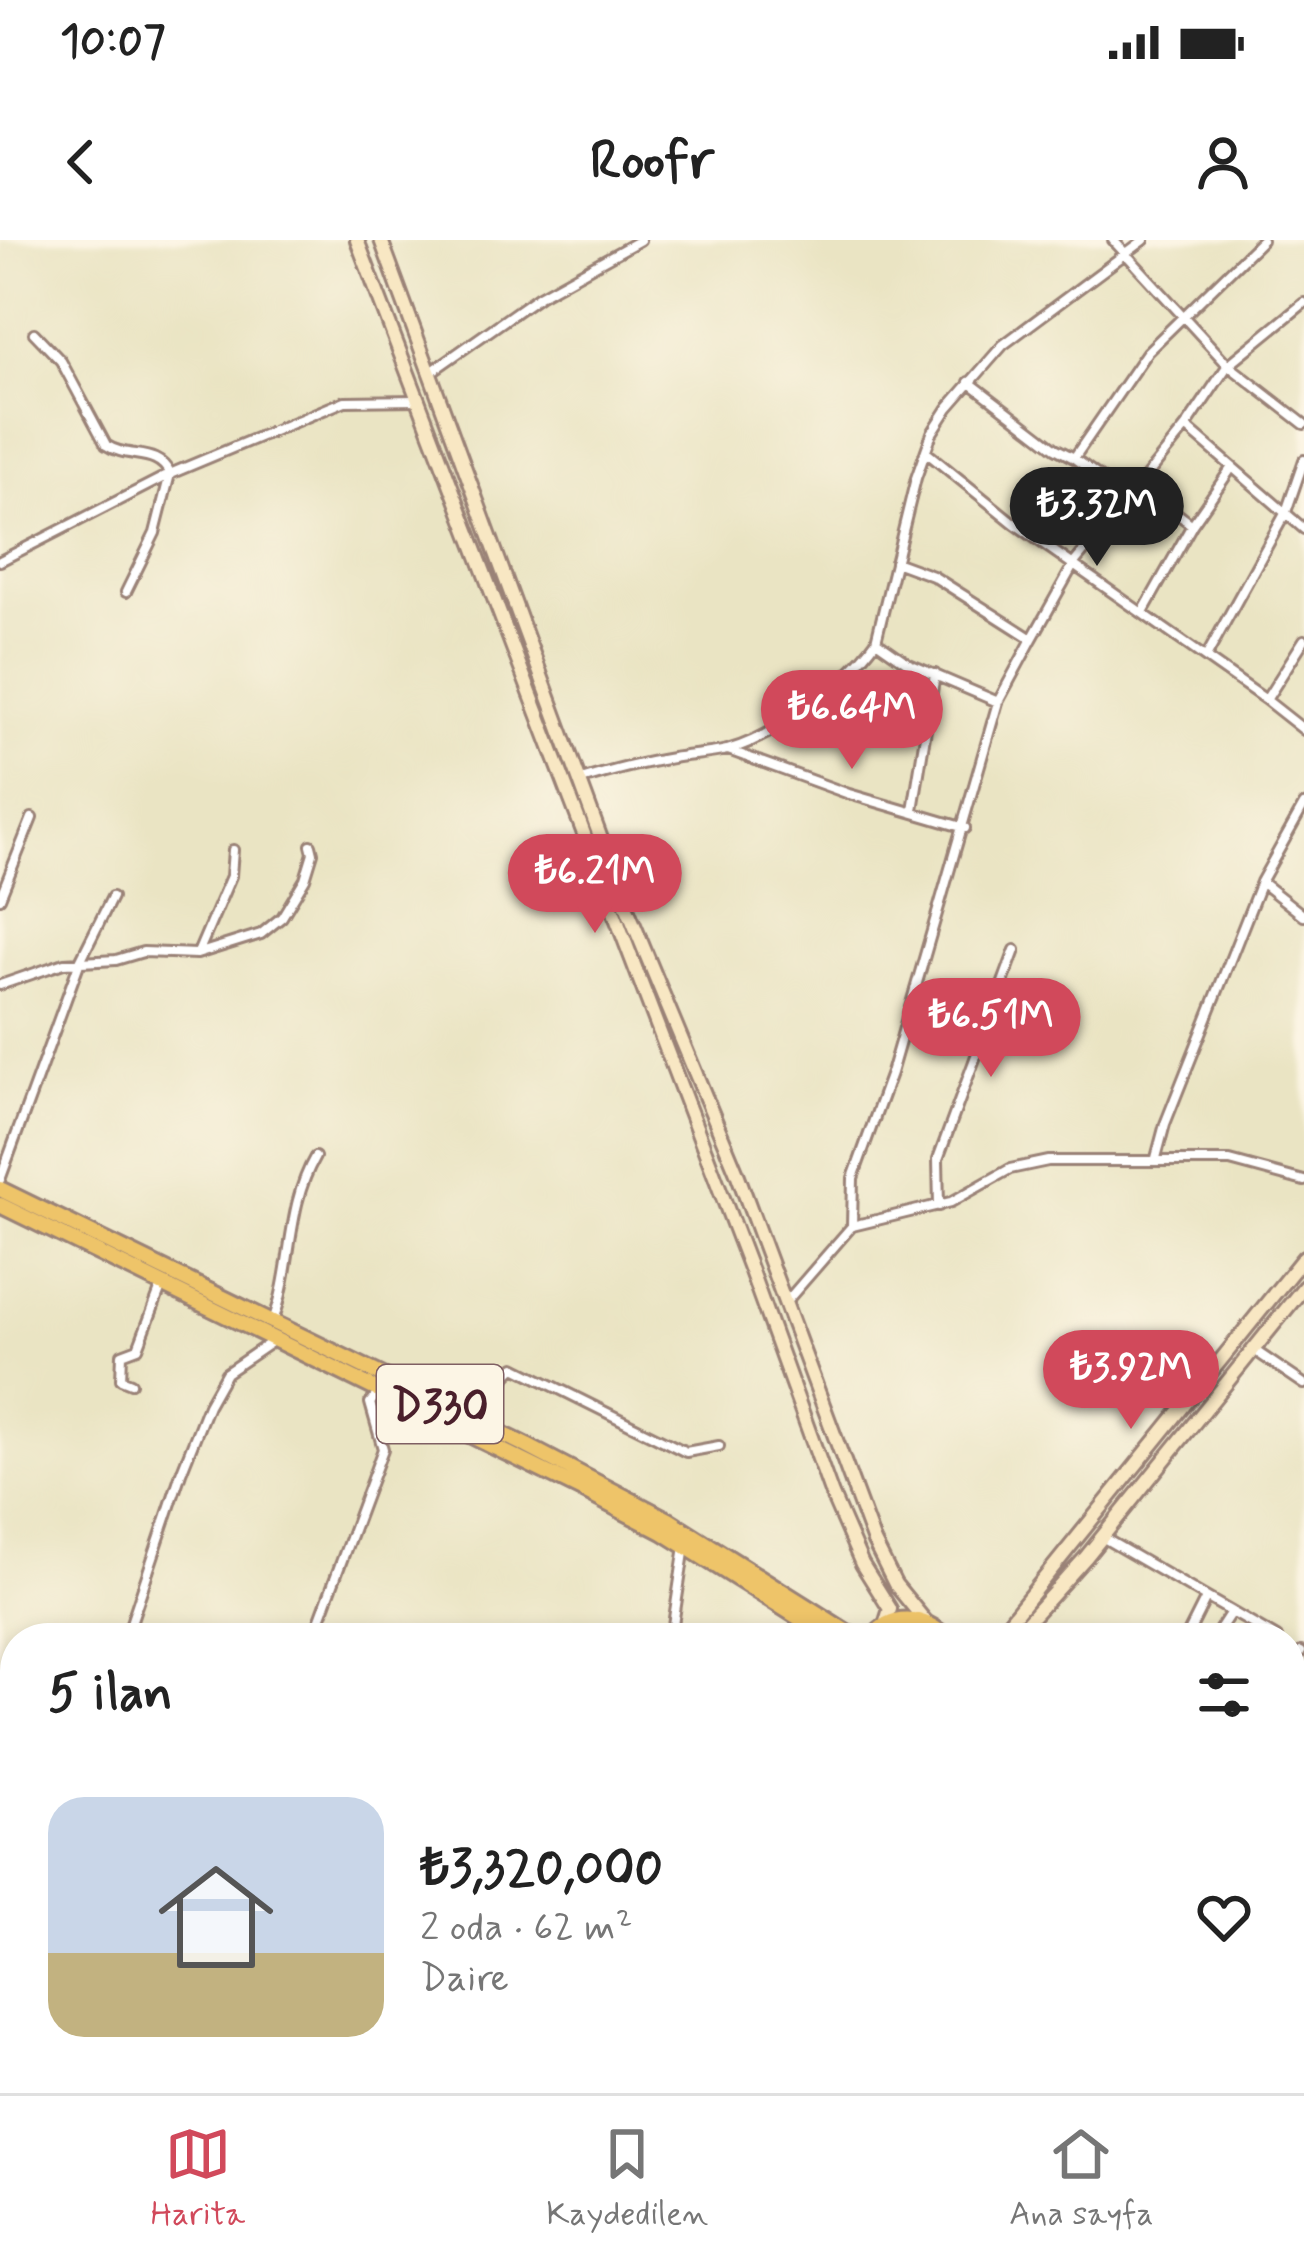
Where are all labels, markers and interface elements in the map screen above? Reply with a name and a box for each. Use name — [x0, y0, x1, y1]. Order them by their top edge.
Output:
text: 10:07 — [60, 13, 166, 72]
text: Roofr — [590, 127, 714, 198]
icon: back — [48, 129, 114, 195]
icon: person — [1190, 129, 1256, 195]
pin: ₺3.32M — [999, 467, 1195, 569]
text: ₺3.32M — [1037, 480, 1157, 531]
pin: ₺6.64M — [754, 670, 950, 772]
text: ₺6.64M — [788, 683, 916, 734]
pin: ₺6.21M — [497, 834, 693, 936]
text: ₺6.21M — [535, 847, 655, 898]
pin: ₺6.51M — [893, 978, 1089, 1080]
text: ₺6.51M — [929, 991, 1053, 1042]
pin: ₺3.92M — [1033, 1330, 1229, 1432]
text: ₺3.92M — [1070, 1343, 1192, 1394]
road number: D330 — [377, 1365, 503, 1443]
text: 5 ilan — [48, 1662, 172, 1728]
icon: filters — [1191, 1662, 1257, 1728]
text: ₺3,320,000 — [420, 1837, 663, 1903]
icon: home — [144, 1845, 288, 1989]
icon: heart — [1191, 1884, 1257, 1950]
text: 2 oda · 62 m² — [420, 1903, 633, 1954]
text: Daire — [420, 1954, 509, 2005]
tab: Harita — [151, 2121, 245, 2237]
tab: Kaydedilen — [546, 2121, 708, 2237]
tab: Ana sayfa — [1009, 2121, 1153, 2237]

